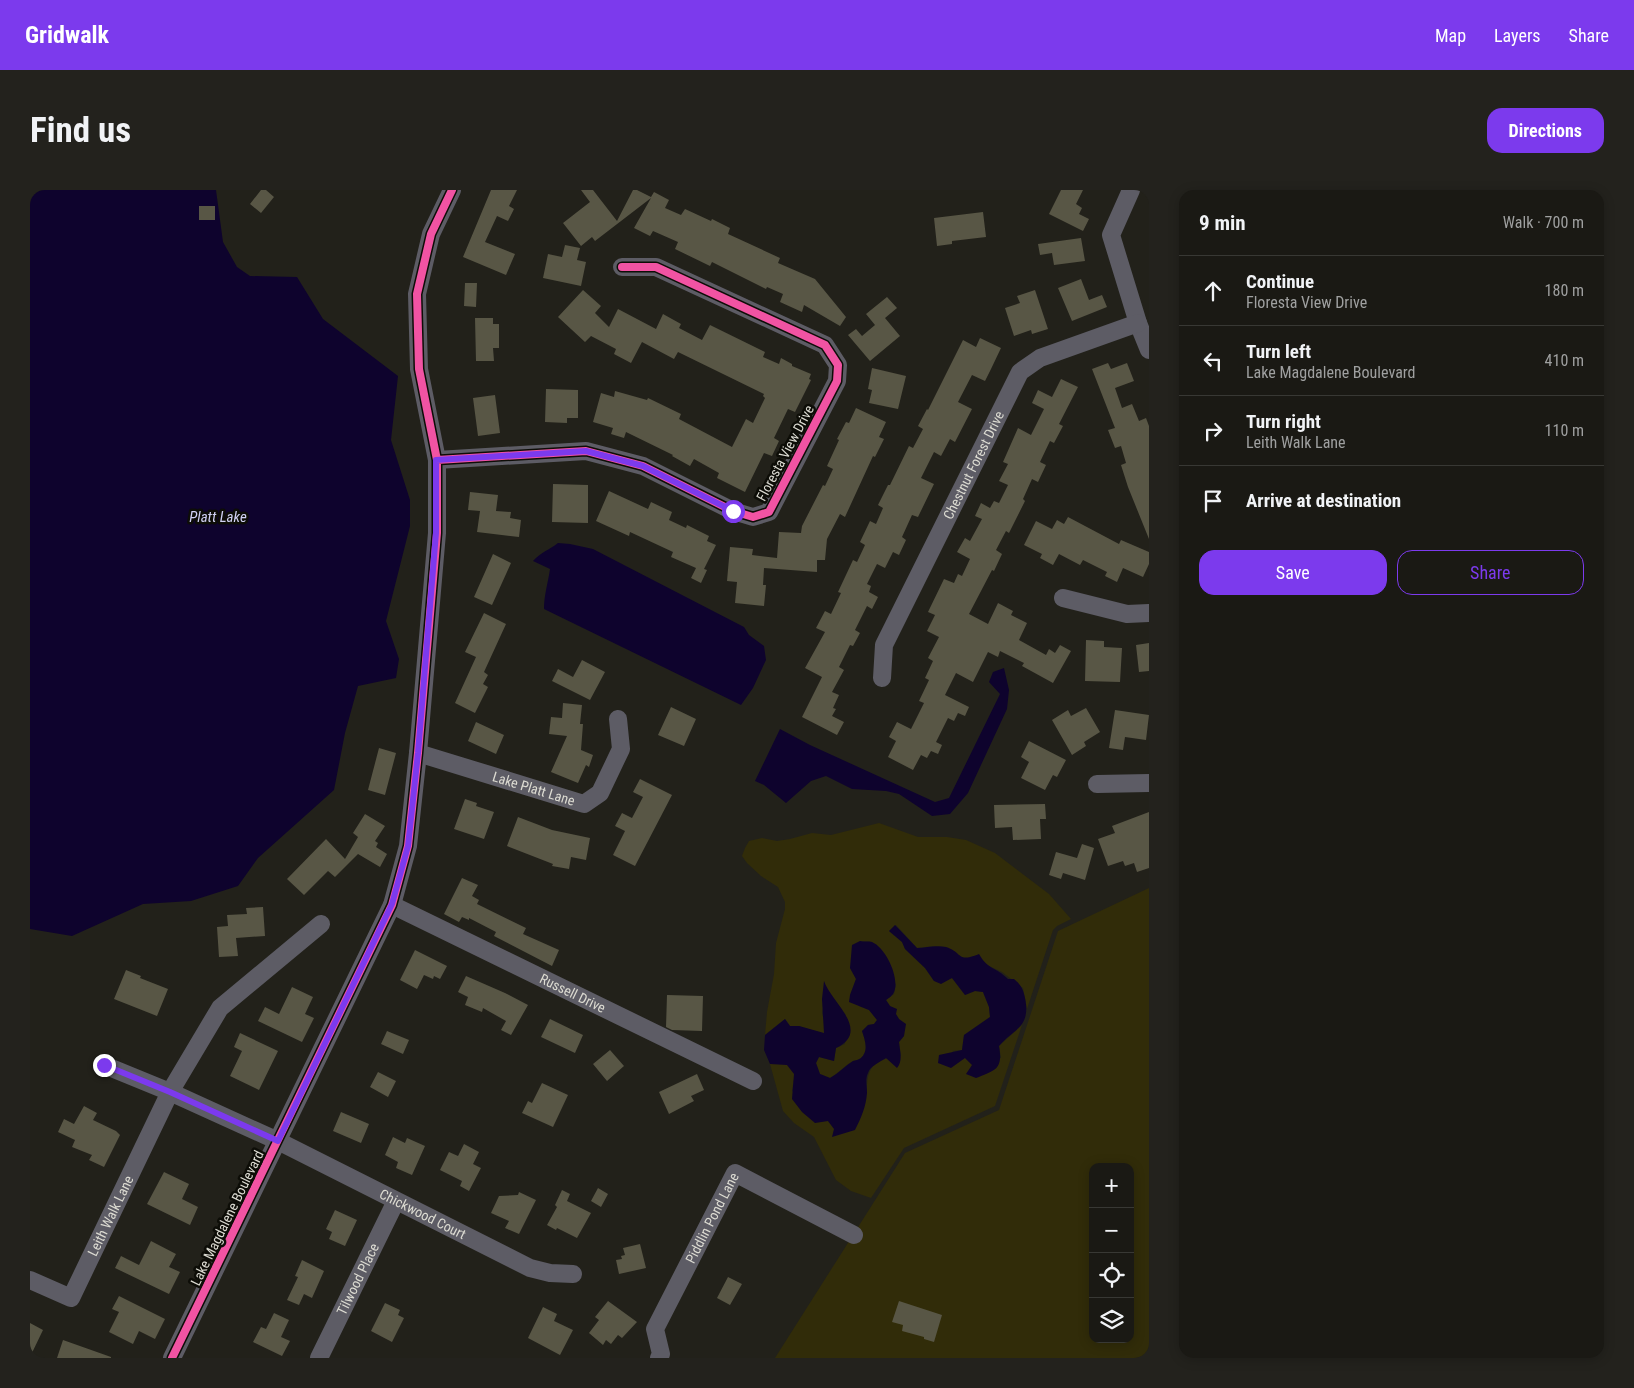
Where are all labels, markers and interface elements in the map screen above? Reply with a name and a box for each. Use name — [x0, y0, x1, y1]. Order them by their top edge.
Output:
text: Gridwalk — [25, 21, 109, 49]
text: Map — [1435, 25, 1466, 46]
text: Layers — [1494, 25, 1541, 46]
text: Share — [1569, 25, 1609, 46]
button: Directions — [1487, 108, 1604, 153]
text: Find us — [30, 110, 131, 151]
text: 9 min — [1199, 211, 1246, 235]
text: Walk · 700 m — [1503, 213, 1584, 232]
text: Continue — [1246, 270, 1314, 293]
icon: ahead — [1199, 277, 1227, 305]
text: 180 m — [1545, 281, 1584, 300]
text: Floresta View Drive — [1246, 293, 1367, 312]
text: Turn left — [1246, 340, 1311, 363]
icon: left — [1199, 347, 1227, 375]
text: 410 m — [1545, 351, 1584, 370]
text: Lake Magdalene Boulevard — [1246, 363, 1415, 382]
street label: Floresta View Drive — [753, 402, 817, 504]
street label: Chestnut Forest Drive — [940, 408, 1007, 522]
text: Turn right — [1246, 410, 1321, 433]
icon: right — [1199, 417, 1227, 445]
text: 110 m — [1545, 421, 1584, 440]
text: Leith Walk Lane — [1246, 433, 1346, 452]
icon: arrive — [1199, 487, 1227, 515]
text: Arrive at destination — [1246, 489, 1401, 512]
route start — [722, 500, 745, 523]
water label: Platt Lake — [189, 508, 247, 526]
button: Save — [1199, 550, 1387, 595]
button: Share — [1397, 550, 1584, 595]
street label: Lake Platt Lane — [491, 768, 577, 809]
street label: Russell Drive — [537, 970, 609, 1016]
route end — [93, 1054, 116, 1077]
street label: Lake Magdalene Boulevard — [187, 1148, 267, 1288]
map controls — [1089, 1163, 1134, 1343]
button: + — [1089, 1163, 1134, 1208]
street label: Piddlin Pond Lane — [682, 1170, 742, 1266]
street label: Leith Walk Lane — [84, 1173, 137, 1259]
street label: Chickwood Court — [377, 1186, 469, 1242]
button: − — [1089, 1208, 1134, 1253]
street label: Tilwood Place — [333, 1240, 382, 1317]
button: locate — [1089, 1253, 1134, 1298]
button: layers — [1089, 1298, 1134, 1343]

